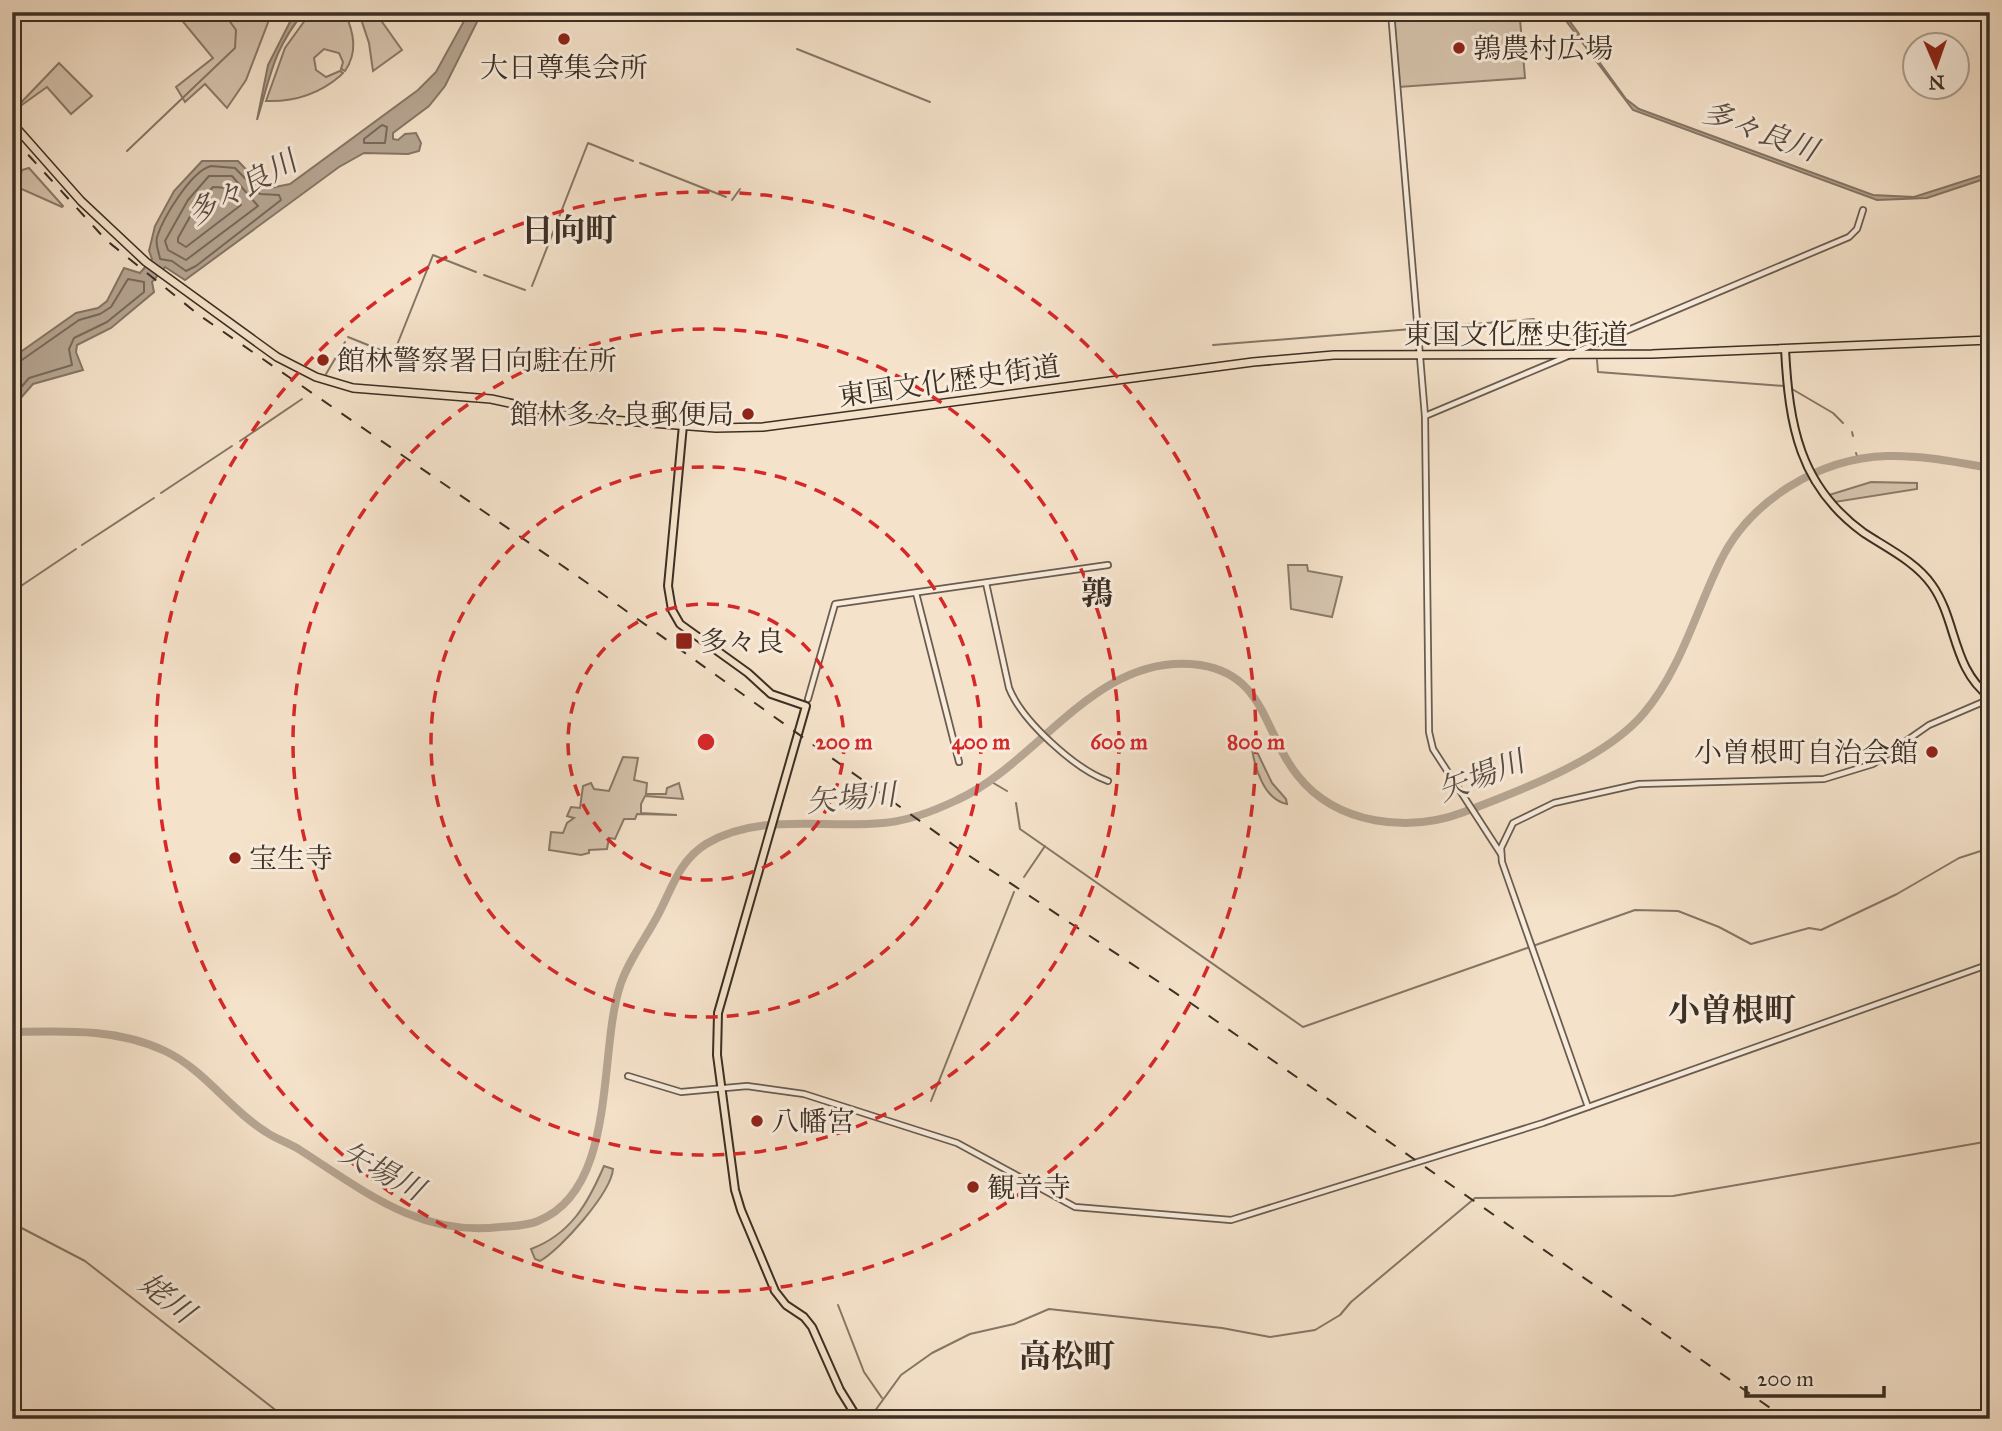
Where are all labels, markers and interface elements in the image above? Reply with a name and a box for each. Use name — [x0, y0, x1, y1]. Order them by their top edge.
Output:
marker: 大日尊集会所 — [556, 31, 572, 47]
place label: 鶉農村広場 — [1473, 31, 1613, 66]
north arrow — [1900, 32, 1970, 102]
marker: 鶉農村広場 — [1451, 40, 1467, 56]
place label: 大日尊集会所 — [480, 50, 648, 85]
text: N — [1928, 71, 1945, 94]
water label: 多々良川 — [1697, 94, 1825, 169]
water label: 多々良川 — [181, 142, 306, 233]
district label: 日向町 — [521, 211, 617, 250]
street label: 東国文化歴史街道 — [1404, 317, 1628, 352]
place label: 館林警察署日向駐在所 — [337, 343, 617, 378]
street label: 東国文化歴史街道 — [836, 348, 1062, 414]
marker: 館林警察署日向駐在所 — [315, 352, 331, 368]
place label: 館林多々良郵便局 — [510, 397, 734, 432]
marker: 館林多々良郵便局 — [740, 406, 756, 422]
district label: 鶉 — [1081, 574, 1113, 613]
place label: 多々良 — [700, 624, 784, 659]
marker: 多々良 — [674, 631, 694, 651]
text: 200 m — [816, 729, 873, 755]
text: 400 m — [952, 729, 1011, 755]
text: 600 m — [1090, 729, 1148, 755]
text: 800 m — [1227, 729, 1285, 755]
centre of rings — [694, 730, 718, 754]
place label: 小曽根町自治会館 — [1694, 735, 1918, 770]
water label: 矢場川 — [1433, 742, 1532, 809]
marker: 小曽根町自治会館 — [1924, 744, 1940, 760]
water label: 矢場川 — [805, 776, 900, 820]
place label: 宝生寺 — [249, 841, 333, 876]
marker: 宝生寺 — [227, 850, 243, 866]
district label: 小曽根町 — [1668, 991, 1796, 1030]
place label: 八幡宮 — [771, 1104, 855, 1139]
marker: 八幡宮 — [749, 1113, 765, 1129]
water label: 矢場川 — [334, 1134, 433, 1209]
place label: 観音寺 — [987, 1170, 1071, 1205]
marker: 観音寺 — [965, 1179, 981, 1195]
water label: 姥川 — [132, 1265, 204, 1333]
district label: 高松町 — [1019, 1337, 1115, 1376]
scale bar — [1746, 1354, 1885, 1398]
text: 200 m — [1757, 1366, 1814, 1392]

